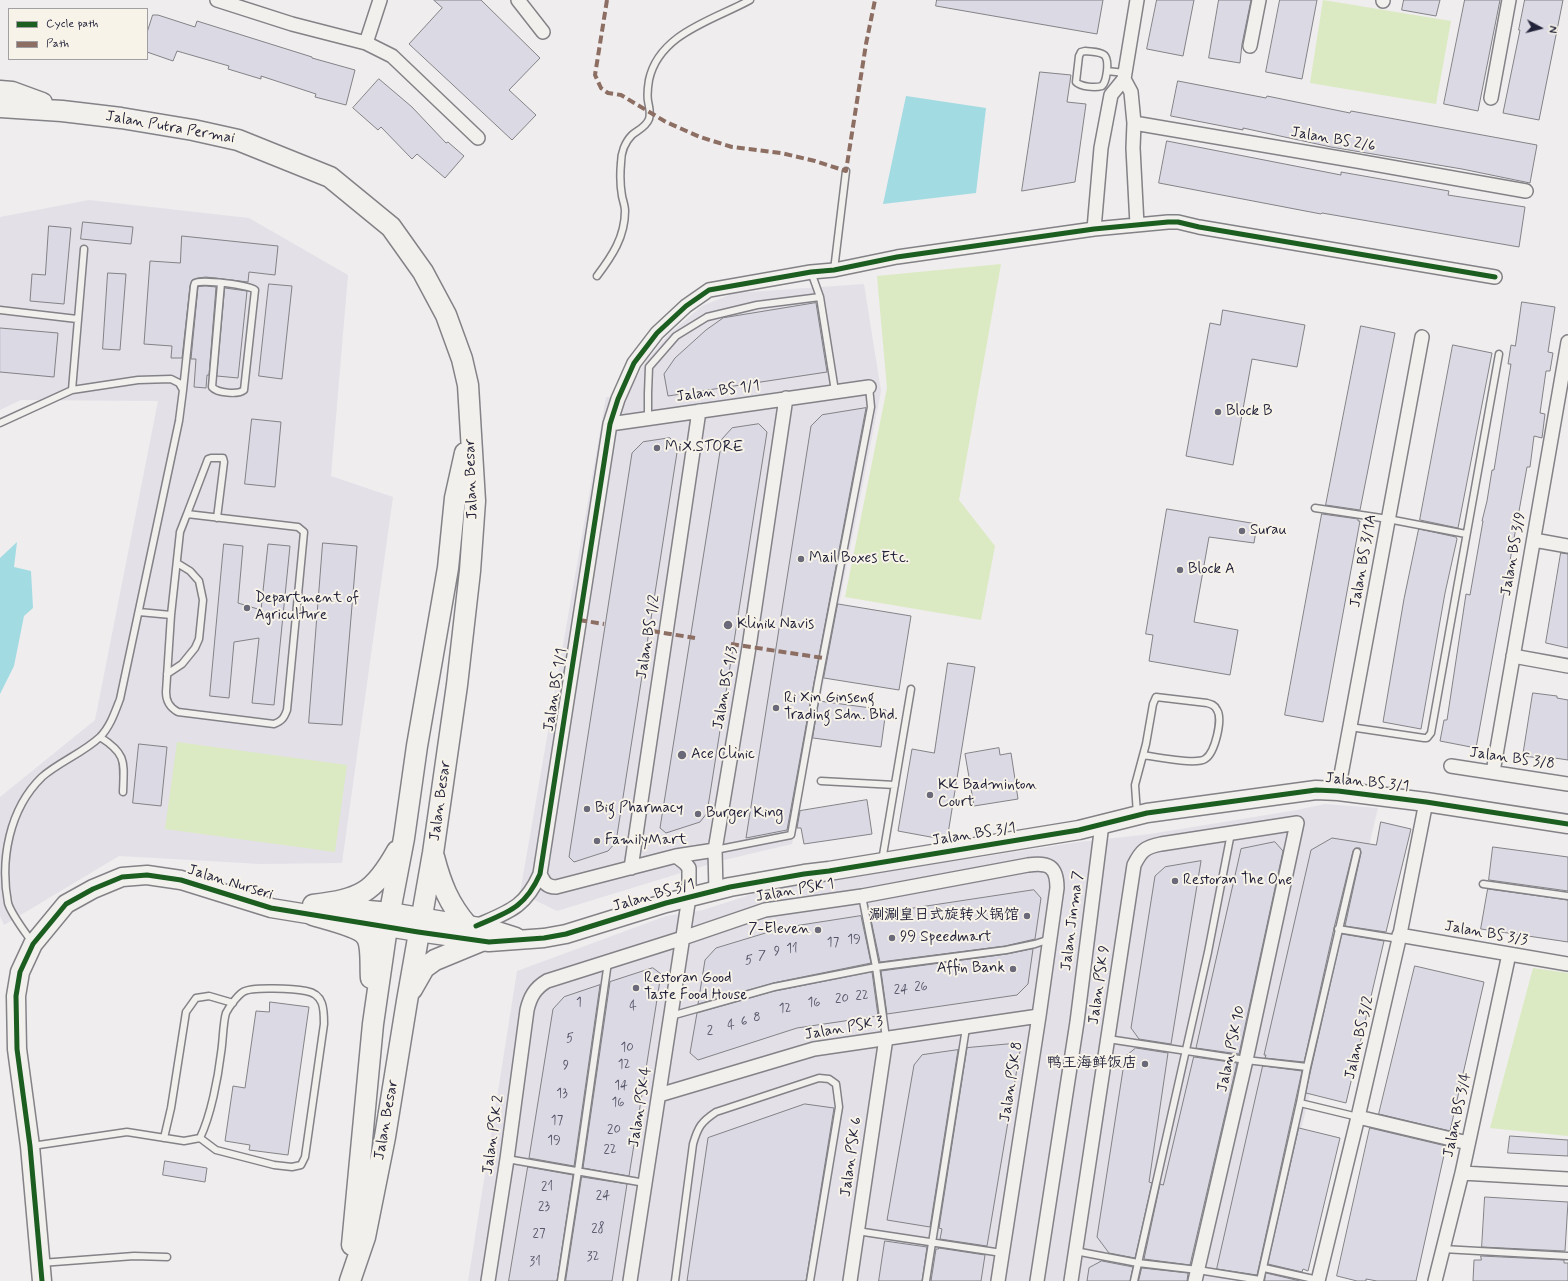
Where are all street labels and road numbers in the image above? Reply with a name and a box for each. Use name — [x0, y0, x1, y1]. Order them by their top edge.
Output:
street label: Jalan Putra Permai — [104, 108, 236, 148]
street label: Jalan BS 2/6 — [1289, 124, 1377, 156]
street label: Jalan BS 1/1 — [675, 377, 761, 407]
street label: Jalan Besar — [462, 438, 482, 520]
street label: Jalan BS 3/9 — [1498, 511, 1530, 597]
street label: Jalan BS 3/1A — [1347, 513, 1381, 609]
street label: Jalan BS 1/2 — [633, 594, 665, 680]
street label: Jalan BS 1/3 — [710, 645, 742, 731]
street label: Jalan BS 1/1 — [541, 647, 571, 733]
street label: Jalan BS 3/8 — [1468, 744, 1556, 774]
street label: Jalan Besar — [426, 760, 456, 842]
street label: Jalan BS 3/1 — [1324, 770, 1410, 796]
street label: Jalan BS 3/1 — [931, 820, 1017, 850]
street label: Jalan Nurseri — [185, 861, 275, 905]
street label: Jalan Jinma 7 — [1058, 870, 1088, 972]
street label: Jalan PSK 1 — [754, 875, 836, 907]
street label: Jalan BS 3/1 — [611, 876, 697, 916]
street label: Jalan BS 3/3 — [1443, 918, 1529, 950]
street label: Jalan PSK 9 — [1086, 944, 1114, 1026]
street label: Jalan BS 3/2 — [1342, 995, 1378, 1081]
street label: Jalan PSK 10 — [1214, 1004, 1250, 1094]
street label: Jalan PSK 3 — [803, 1013, 885, 1045]
street label: Jalan PSK 8 — [997, 1041, 1027, 1123]
street label: Jalan PSK 4 — [626, 1065, 656, 1149]
street label: Jalan BS 3/4 — [1440, 1071, 1476, 1159]
street label: Jalan Besar — [371, 1079, 403, 1161]
street label: Jalan PSK 2 — [480, 1094, 508, 1176]
street label: Jalan PSK 6 — [838, 1116, 866, 1198]

